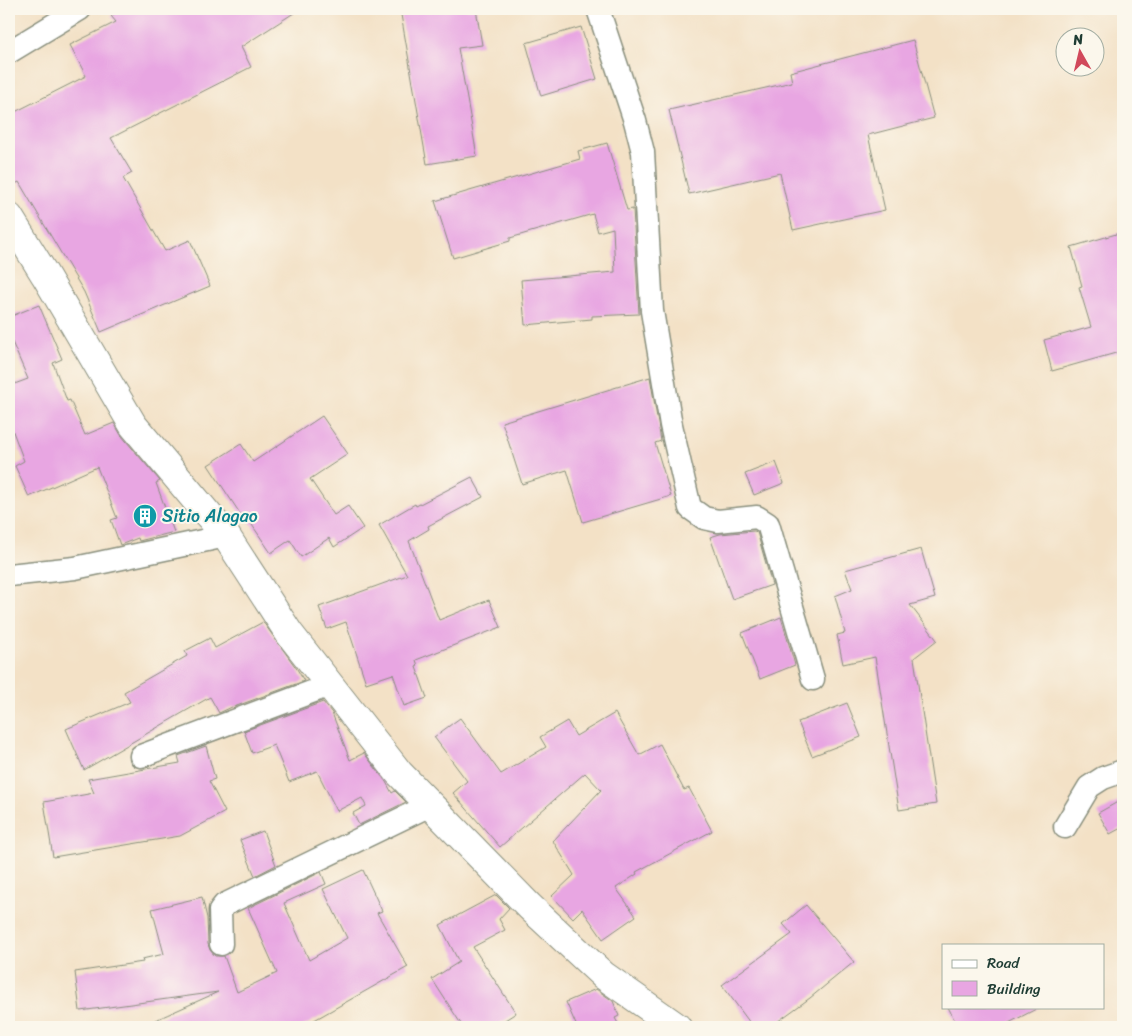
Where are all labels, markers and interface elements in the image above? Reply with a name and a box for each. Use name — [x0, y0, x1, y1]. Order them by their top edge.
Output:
text: N — [1071, 27, 1085, 53]
north arrow — [1054, 28, 1104, 78]
place label: Sitio Alagao — [162, 500, 258, 532]
building icon: Sitio Alagao — [132, 503, 158, 529]
legend — [942, 944, 1104, 1008]
text: Road — [987, 950, 1020, 976]
text: Building — [987, 976, 1041, 1002]

